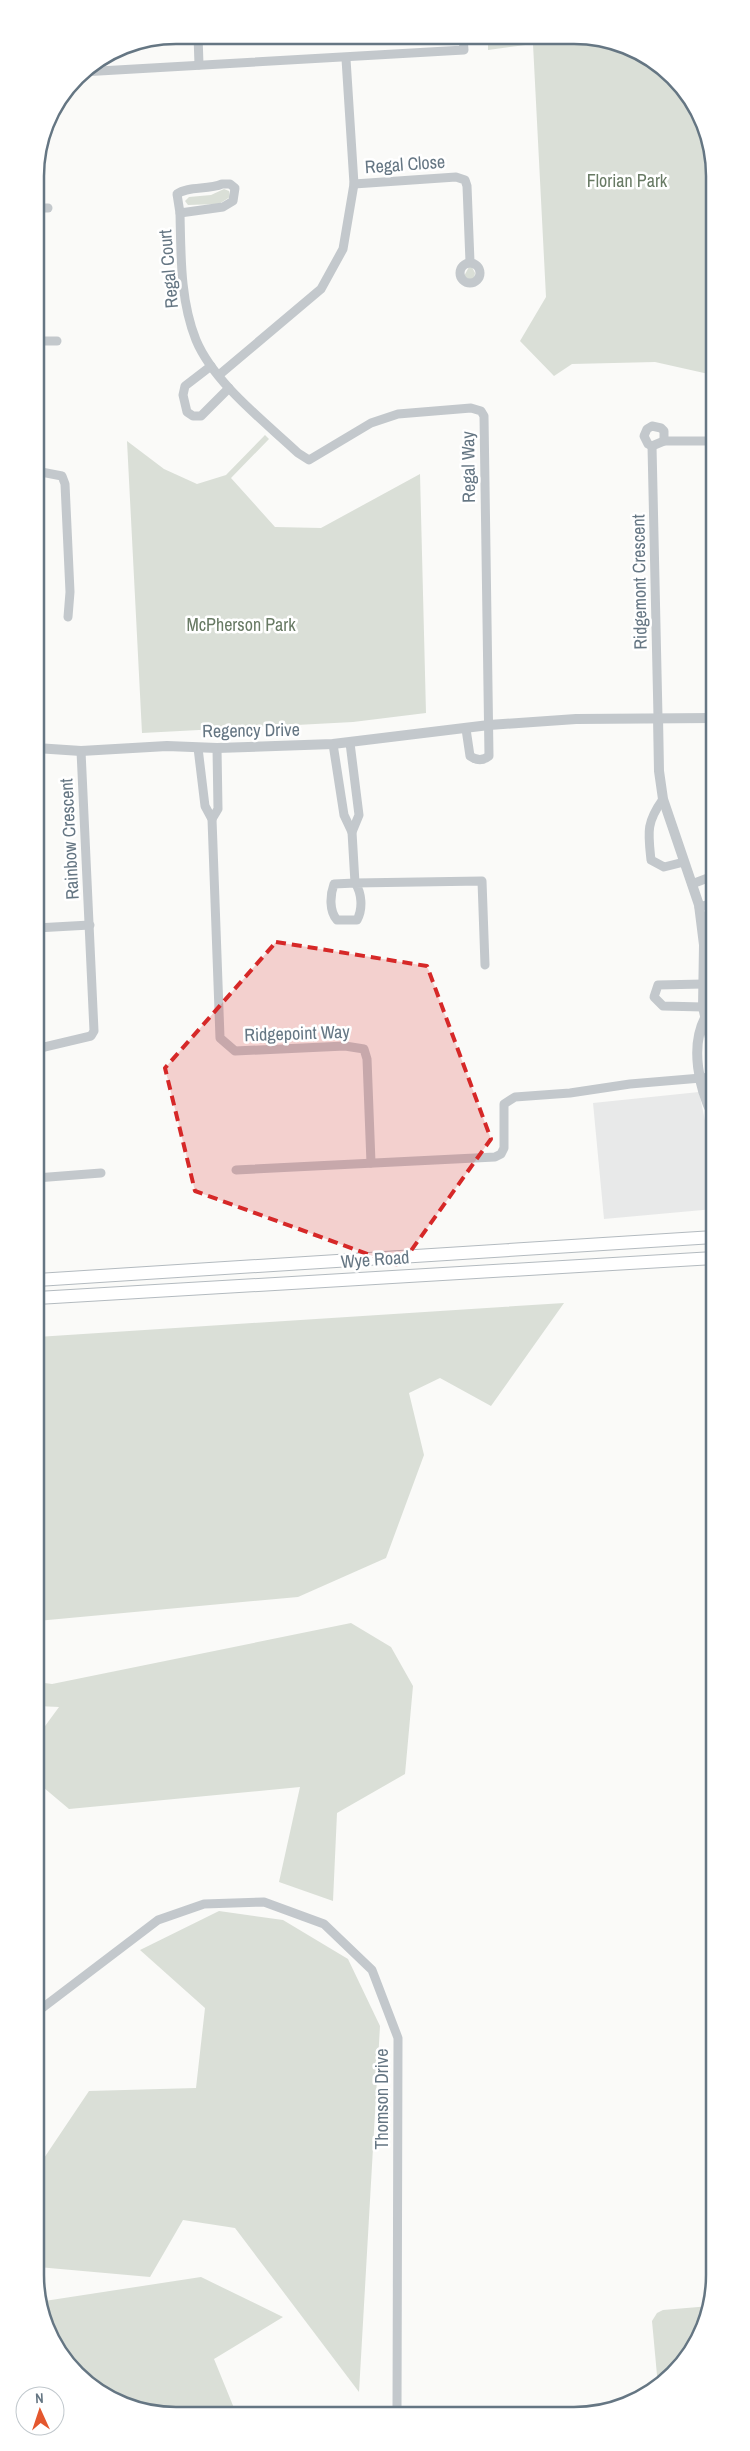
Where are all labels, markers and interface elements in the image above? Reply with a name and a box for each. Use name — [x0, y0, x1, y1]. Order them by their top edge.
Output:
street label: Regal Close — [364, 149, 446, 179]
park label: Florian Park — [587, 168, 668, 193]
street label: Regal Court — [152, 229, 184, 309]
street label: Regal Way — [455, 430, 481, 503]
street label: Ridgemont Crescent — [625, 514, 653, 650]
park label: McPherson Park — [186, 612, 296, 637]
street label: Regency Drive — [202, 717, 300, 743]
street label: Rainbow Crescent — [53, 778, 85, 900]
street label: Ridgepoint Way — [244, 1019, 351, 1047]
street label: Wye Road — [340, 1244, 410, 1274]
street label: Thomson Drive — [369, 2049, 394, 2149]
north arrow — [15, 2386, 65, 2436]
text: N — [35, 2389, 44, 2407]

